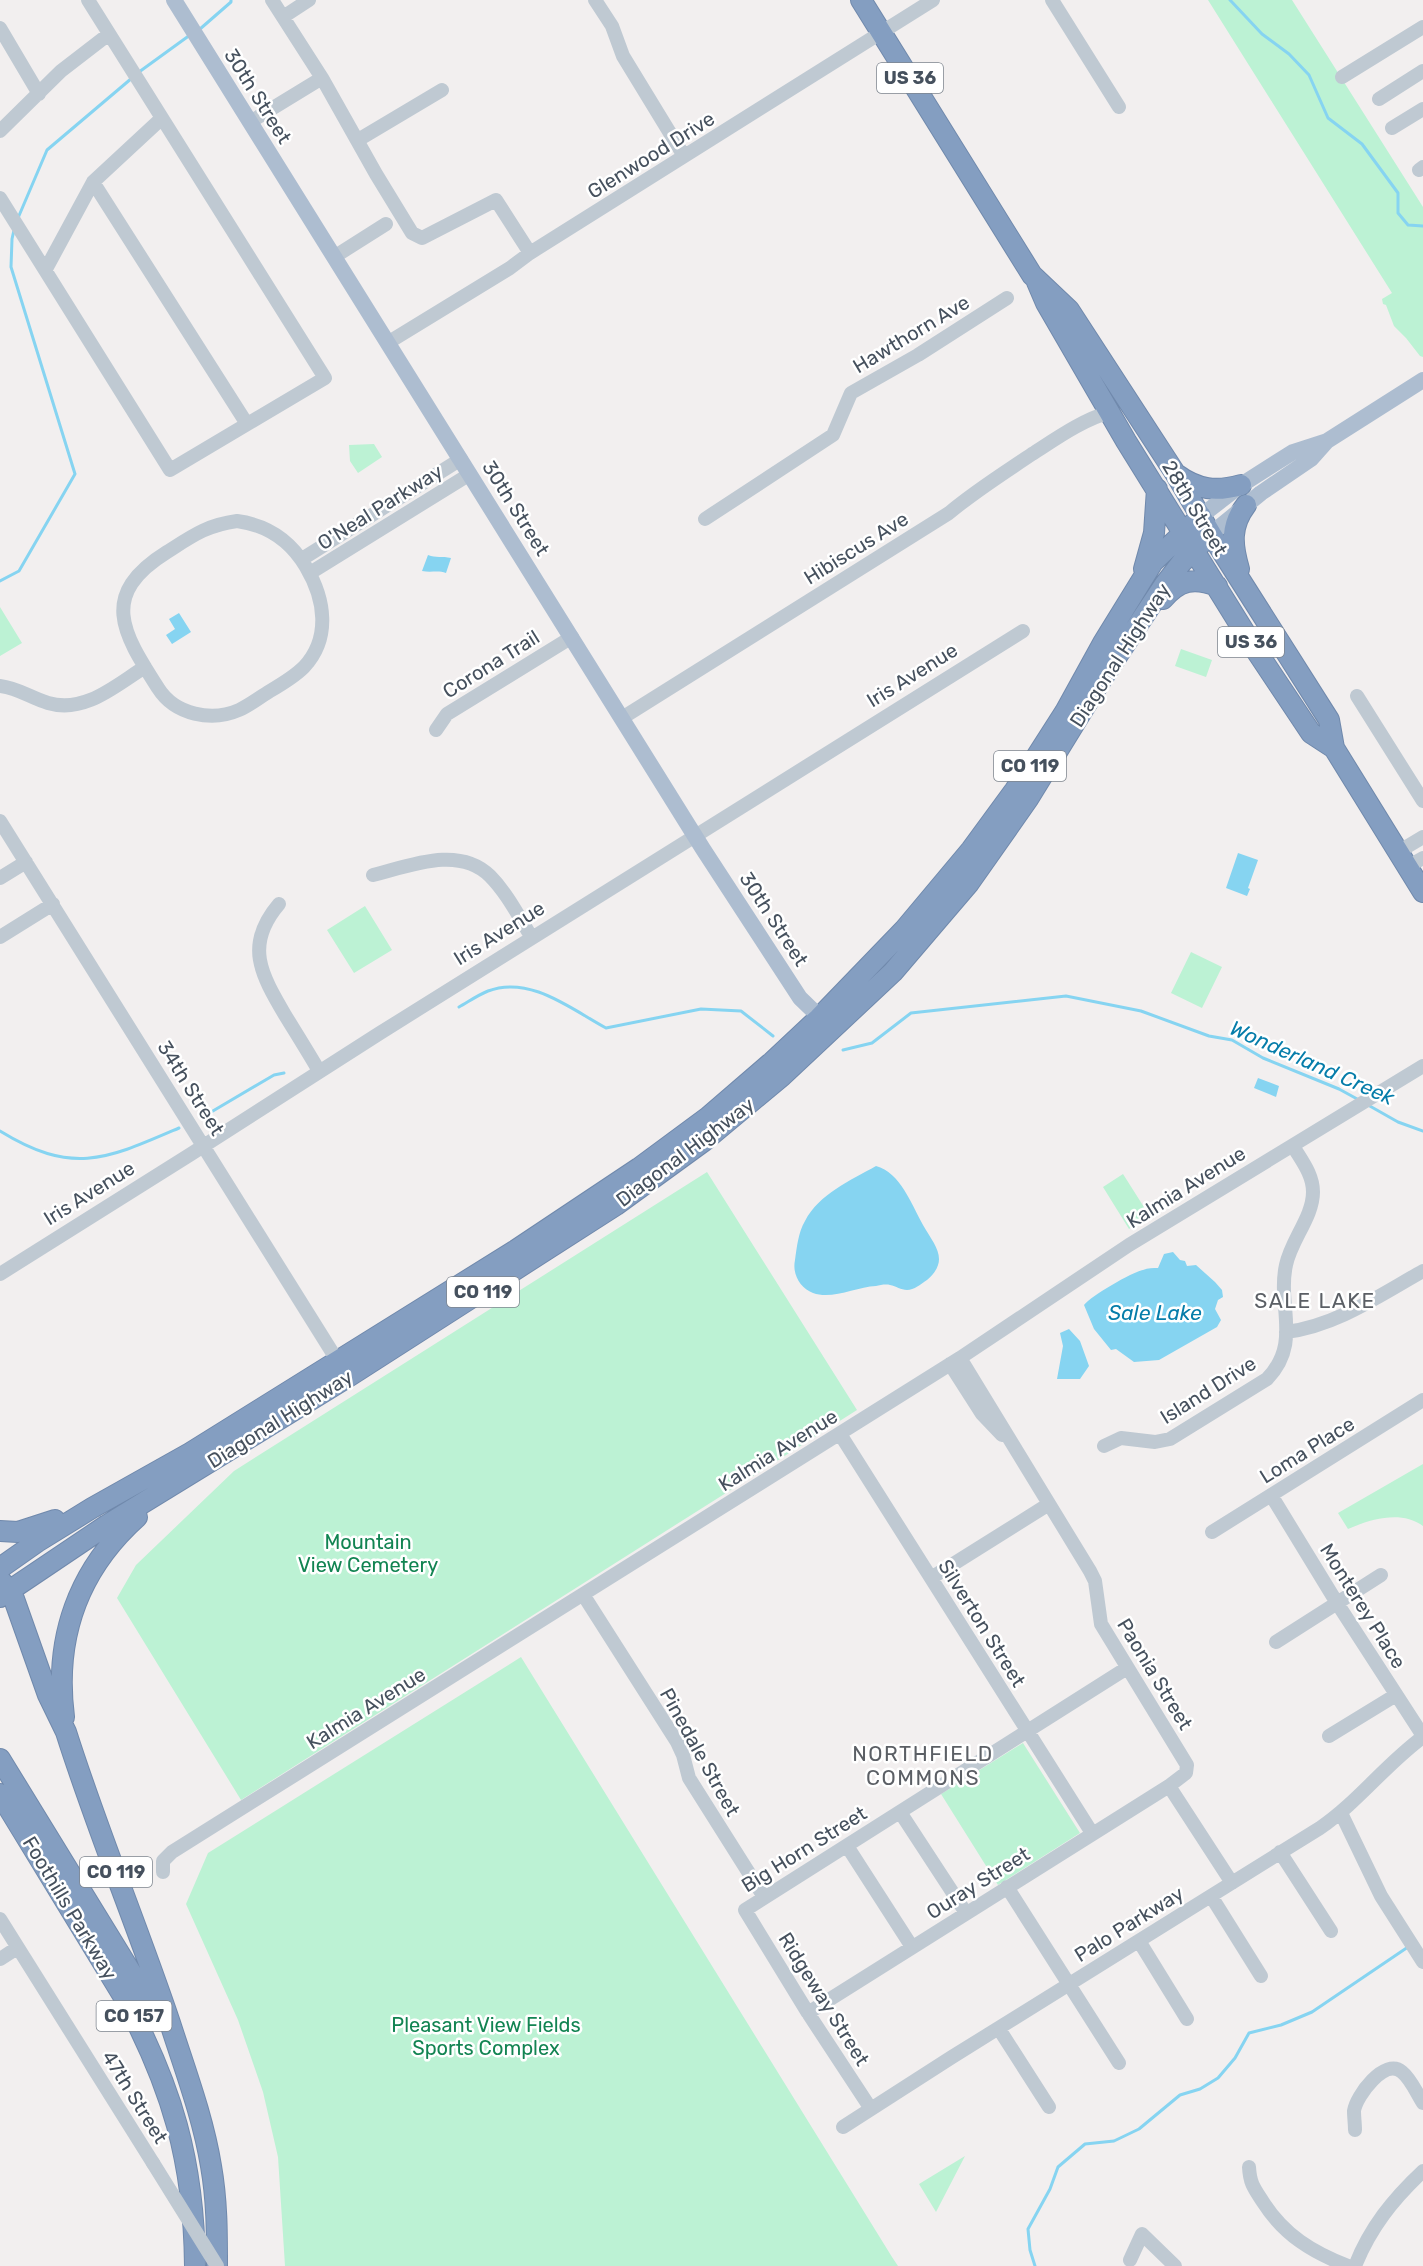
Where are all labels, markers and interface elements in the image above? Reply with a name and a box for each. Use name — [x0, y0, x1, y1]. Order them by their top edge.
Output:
street label: 30th Street — [219, 44, 297, 148]
road number: US 36 — [877, 63, 943, 93]
street label: Glenwood Drive — [583, 106, 719, 204]
street label: Hawthorn Ave — [848, 290, 974, 378]
street label: 30th Street — [477, 456, 555, 560]
street label: 28th Street — [1157, 456, 1233, 560]
street label: O'Neal Parkway — [313, 459, 447, 555]
street label: Hibiscus Ave — [799, 506, 913, 590]
street label: Diagonal Highway — [1065, 579, 1175, 731]
street label: Corona Trail — [438, 625, 544, 703]
road number: US 36 — [1218, 627, 1284, 657]
street label: Iris Avenue — [862, 638, 962, 712]
road number: CO 119 — [994, 751, 1066, 781]
street label: 30th Street — [735, 867, 813, 971]
street label: Iris Avenue — [449, 896, 549, 970]
water label: Wonderland Creek — [1226, 1015, 1399, 1110]
street label: 34th Street — [152, 1036, 230, 1140]
street label: Diagonal Highway — [611, 1092, 759, 1212]
street label: Kalmia Avenue — [1122, 1141, 1250, 1233]
street label: Iris Avenue — [39, 1156, 139, 1230]
road number: CO 119 — [447, 1277, 519, 1307]
district label: SALE LAKE — [1254, 1288, 1376, 1313]
water label: Sale Lake — [1108, 1300, 1202, 1325]
street label: Island Drive — [1156, 1351, 1260, 1429]
street label: Diagonal Highway — [203, 1365, 357, 1473]
street label: Kalmia Avenue — [714, 1404, 842, 1496]
street label: Loma Place — [1255, 1411, 1359, 1489]
park label: Mountain View Cemetery — [298, 1530, 438, 1577]
street label: Monterey Place — [1315, 1539, 1411, 1673]
street label: Silverton Street — [933, 1555, 1031, 1691]
street label: Paonia Street — [1112, 1614, 1198, 1734]
street label: Kalmia Avenue — [302, 1662, 430, 1754]
street label: Pinedale Street — [655, 1684, 745, 1820]
district label: NORTHFIELD COMMONS — [852, 1741, 994, 1790]
street label: Big Horn Street — [737, 1801, 871, 1897]
street label: Foothills Parkway — [18, 1832, 122, 1984]
street label: Ouray Street — [922, 1842, 1034, 1924]
road number: CO 119 — [80, 1857, 152, 1887]
street label: Palo Parkway — [1070, 1881, 1188, 1967]
street label: Ridgeway Street — [773, 1928, 875, 2070]
road number: CO 157 — [96, 2001, 172, 2031]
park label: Pleasant View Fields Sports Complex — [391, 2013, 581, 2060]
street label: 47th Street — [97, 2046, 173, 2148]

